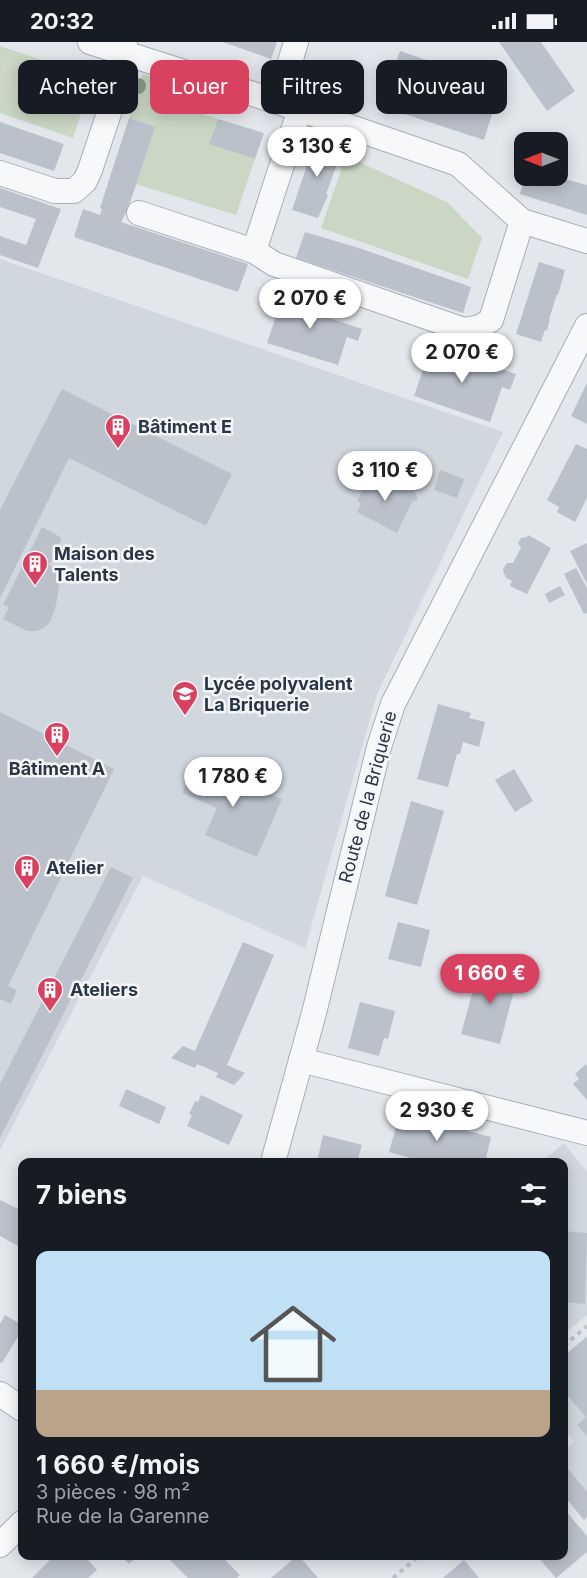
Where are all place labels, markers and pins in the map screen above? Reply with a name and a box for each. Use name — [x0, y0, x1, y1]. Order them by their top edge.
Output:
pin: 3 130 € — [262, 127, 372, 178]
pin: 2 070 € — [255, 279, 365, 330]
pin: 2 070 € — [407, 333, 517, 384]
building icon: Bâtiment E — [103, 412, 133, 450]
place label: Bâtiment E — [138, 416, 232, 437]
pin: 3 110 € — [330, 451, 440, 502]
place label: Maison des Talents — [54, 543, 155, 585]
building icon: Maison des Talents — [20, 549, 50, 587]
place label: Lycée polyvalent La Briquerie — [204, 673, 353, 715]
school or university icon: Lycée polyvalent La Briquerie — [170, 679, 200, 717]
building icon: Bâtiment A — [42, 720, 72, 758]
pin: 1 780 € — [178, 757, 288, 808]
place label: Bâtiment A — [9, 758, 105, 779]
building icon: Atelier — [12, 853, 42, 891]
place label: Atelier — [46, 857, 104, 878]
pin: 1 660 € — [435, 954, 545, 1005]
building icon: Ateliers — [35, 975, 65, 1013]
place label: Ateliers — [70, 979, 138, 1000]
pin: 2 930 € — [382, 1091, 492, 1142]

